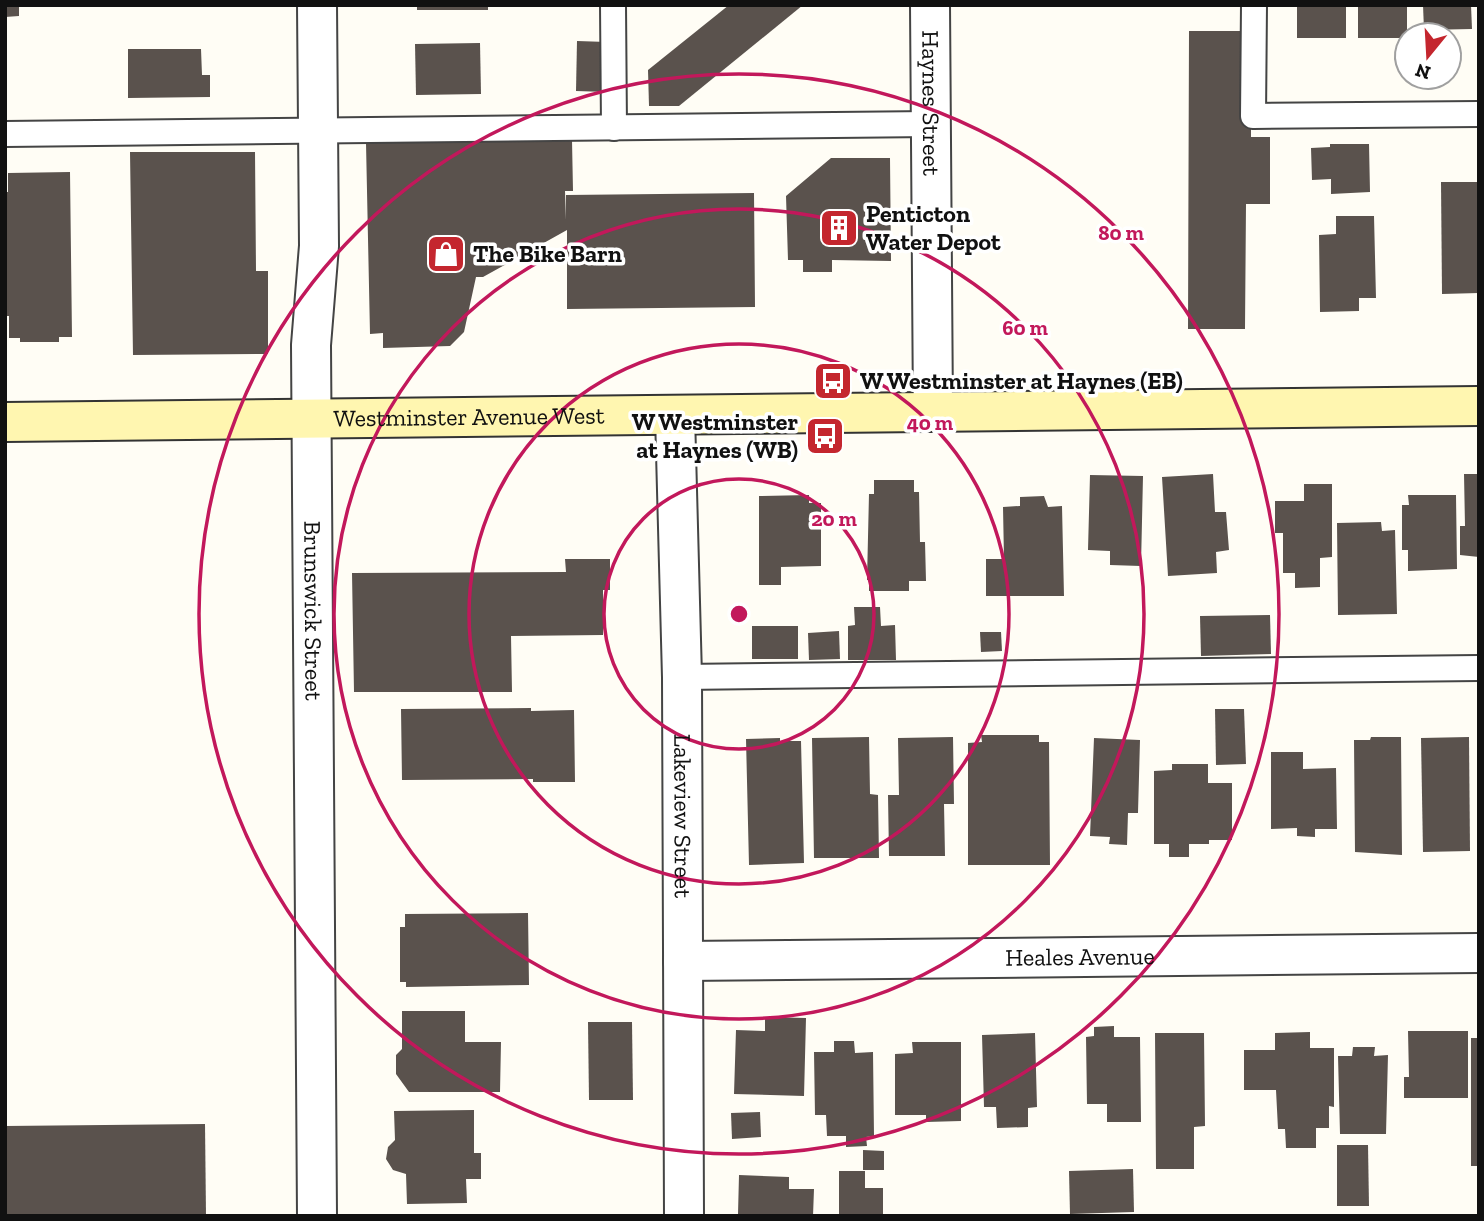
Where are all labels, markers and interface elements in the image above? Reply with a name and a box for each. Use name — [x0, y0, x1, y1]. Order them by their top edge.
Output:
north arrow — [1393, 21, 1463, 91]
street label: Haynes Street — [916, 30, 946, 176]
text: N — [1412, 59, 1433, 85]
place label: Penticton Water Depot — [866, 199, 1001, 256]
building icon: Penticton Water Depot — [818, 207, 860, 249]
text: 80 m — [1098, 220, 1144, 245]
shop icon: The Bike Barn — [425, 233, 467, 275]
place label: The Bike Barn — [473, 239, 622, 268]
text: 60 m — [1002, 315, 1048, 340]
bus stop icon: W Westminster at Haynes (EB) — [812, 360, 854, 402]
place label: W Westminster at Haynes (EB) — [860, 366, 1183, 395]
street label: Westminster Avenue West — [333, 400, 605, 432]
place label: W Westminster at Haynes (WB) — [632, 407, 798, 464]
text: 40 m — [907, 410, 954, 435]
bus stop icon: W Westminster at Haynes (WB) — [804, 415, 846, 457]
text: 20 m — [811, 506, 857, 531]
street label: Brunswick Street — [298, 521, 328, 701]
centre of rings — [727, 602, 751, 626]
street label: Lakeview Street — [668, 734, 698, 898]
street label: Heales Avenue — [1005, 941, 1155, 972]

